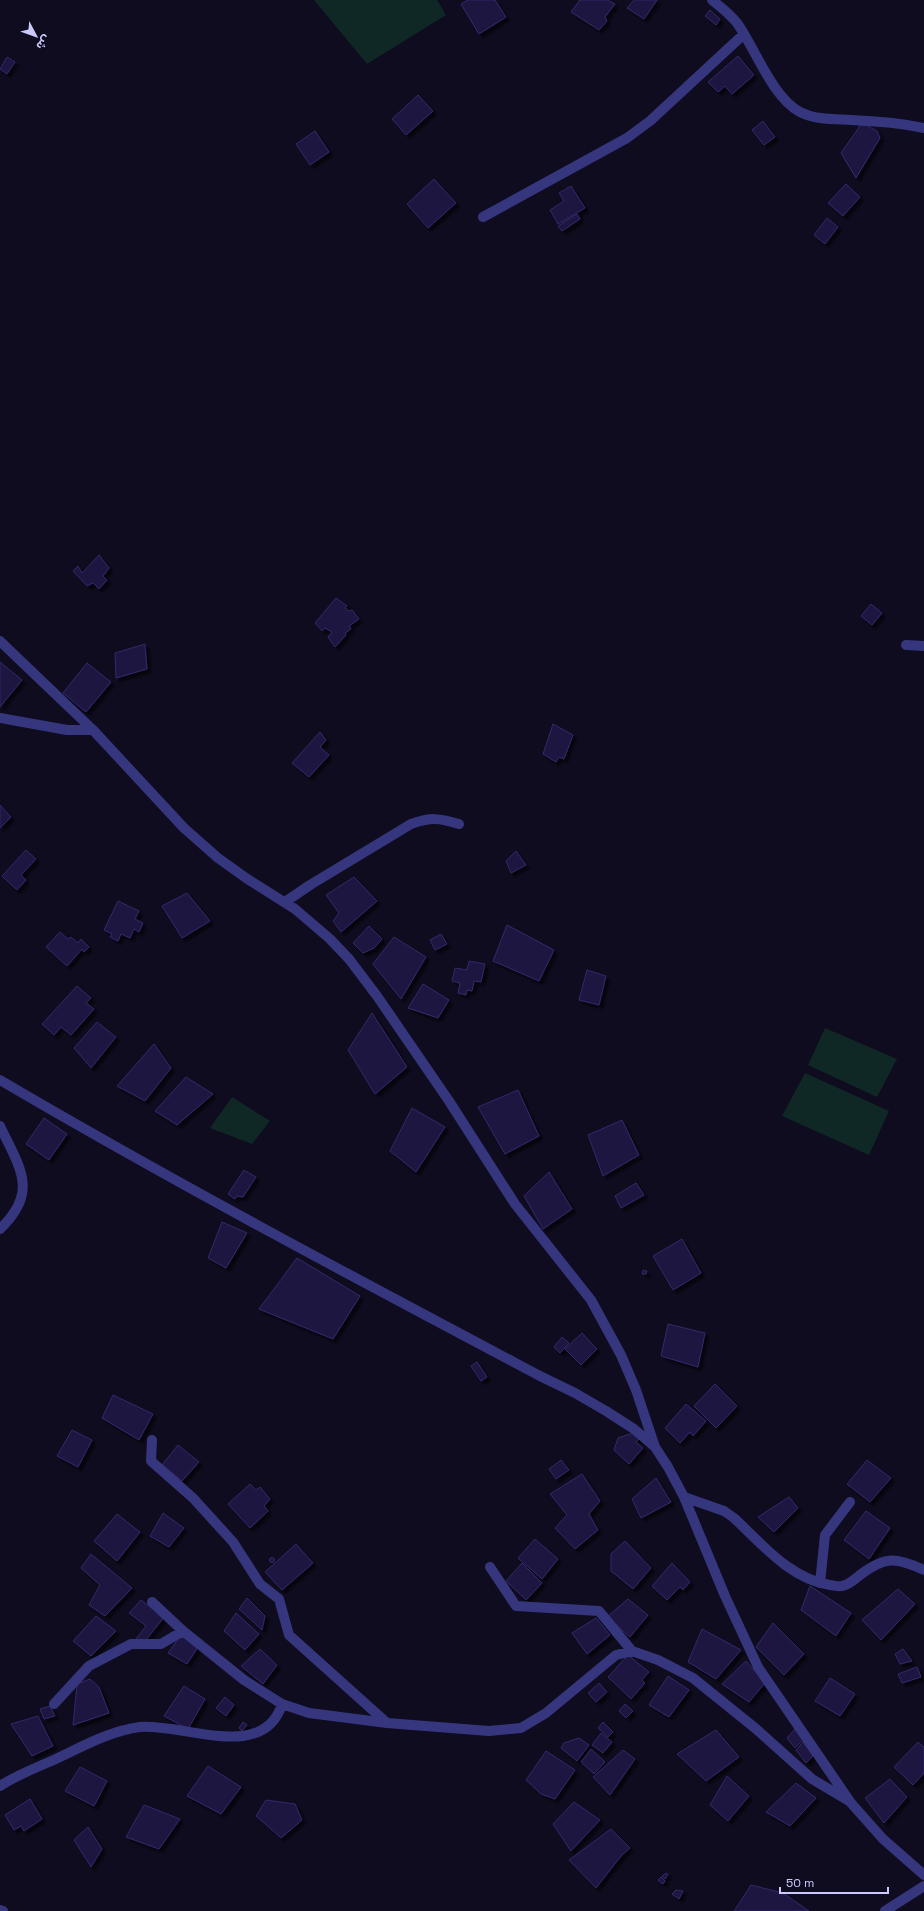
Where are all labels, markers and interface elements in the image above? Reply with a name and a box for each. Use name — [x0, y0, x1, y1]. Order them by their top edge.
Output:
north arrow — [16, 16, 56, 56]
text: ش — [33, 32, 54, 53]
scale bar — [780, 1869, 888, 1895]
text: 50 m — [786, 1875, 814, 1891]

